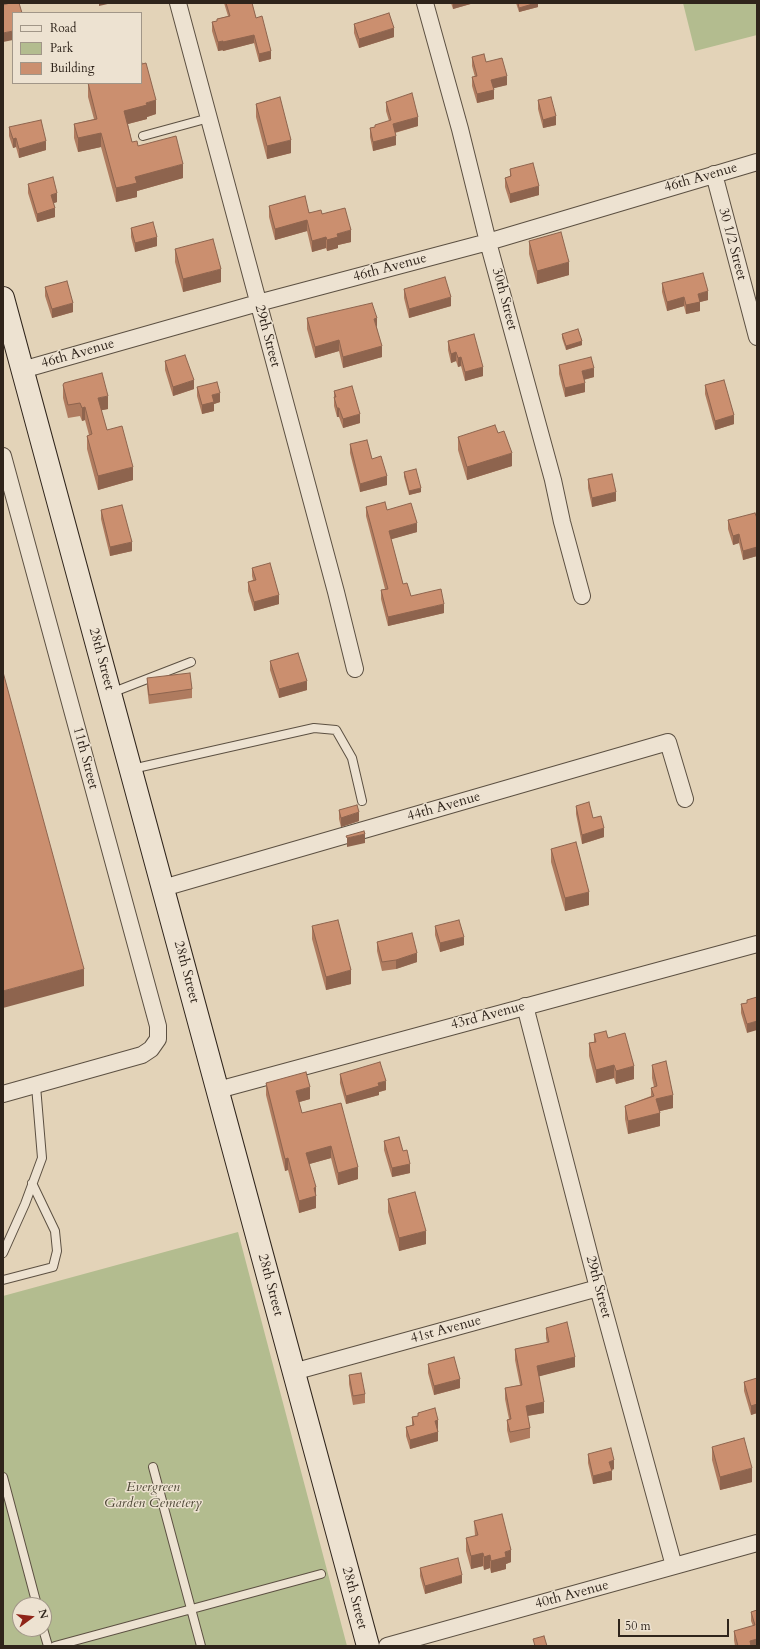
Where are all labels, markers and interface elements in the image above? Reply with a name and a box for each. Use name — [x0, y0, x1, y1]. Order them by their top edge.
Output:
legend — [12, 12, 142, 84]
text: Road — [50, 20, 76, 36]
text: Park — [50, 40, 73, 56]
text: Building — [50, 60, 94, 76]
street label: 46th Avenue — [662, 160, 740, 196]
street label: 30 1/2 Street — [714, 206, 750, 282]
street label: 46th Avenue — [351, 250, 429, 286]
street label: 30th Street — [488, 266, 520, 332]
street label: 29th Street — [251, 303, 283, 369]
street label: 46th Avenue — [39, 336, 117, 372]
street label: 28th Street — [85, 626, 117, 692]
street label: 11th Street — [69, 725, 101, 791]
street label: 44th Avenue — [405, 789, 483, 825]
street label: 28th Street — [170, 939, 202, 1005]
street label: 43rd Avenue — [449, 998, 527, 1034]
street label: 28th Street — [254, 1252, 286, 1318]
street label: 29th Street — [582, 1254, 614, 1320]
street label: 41st Avenue — [409, 1312, 483, 1348]
park label: Evergreen Garden Cemetery — [104, 1480, 202, 1512]
street label: 28th Street — [338, 1565, 370, 1631]
street label: 40th Avenue — [533, 1577, 611, 1613]
north arrow — [12, 1597, 52, 1637]
text: N — [35, 1607, 52, 1621]
scale bar — [620, 1611, 731, 1637]
text: 50 m — [625, 1618, 651, 1634]

